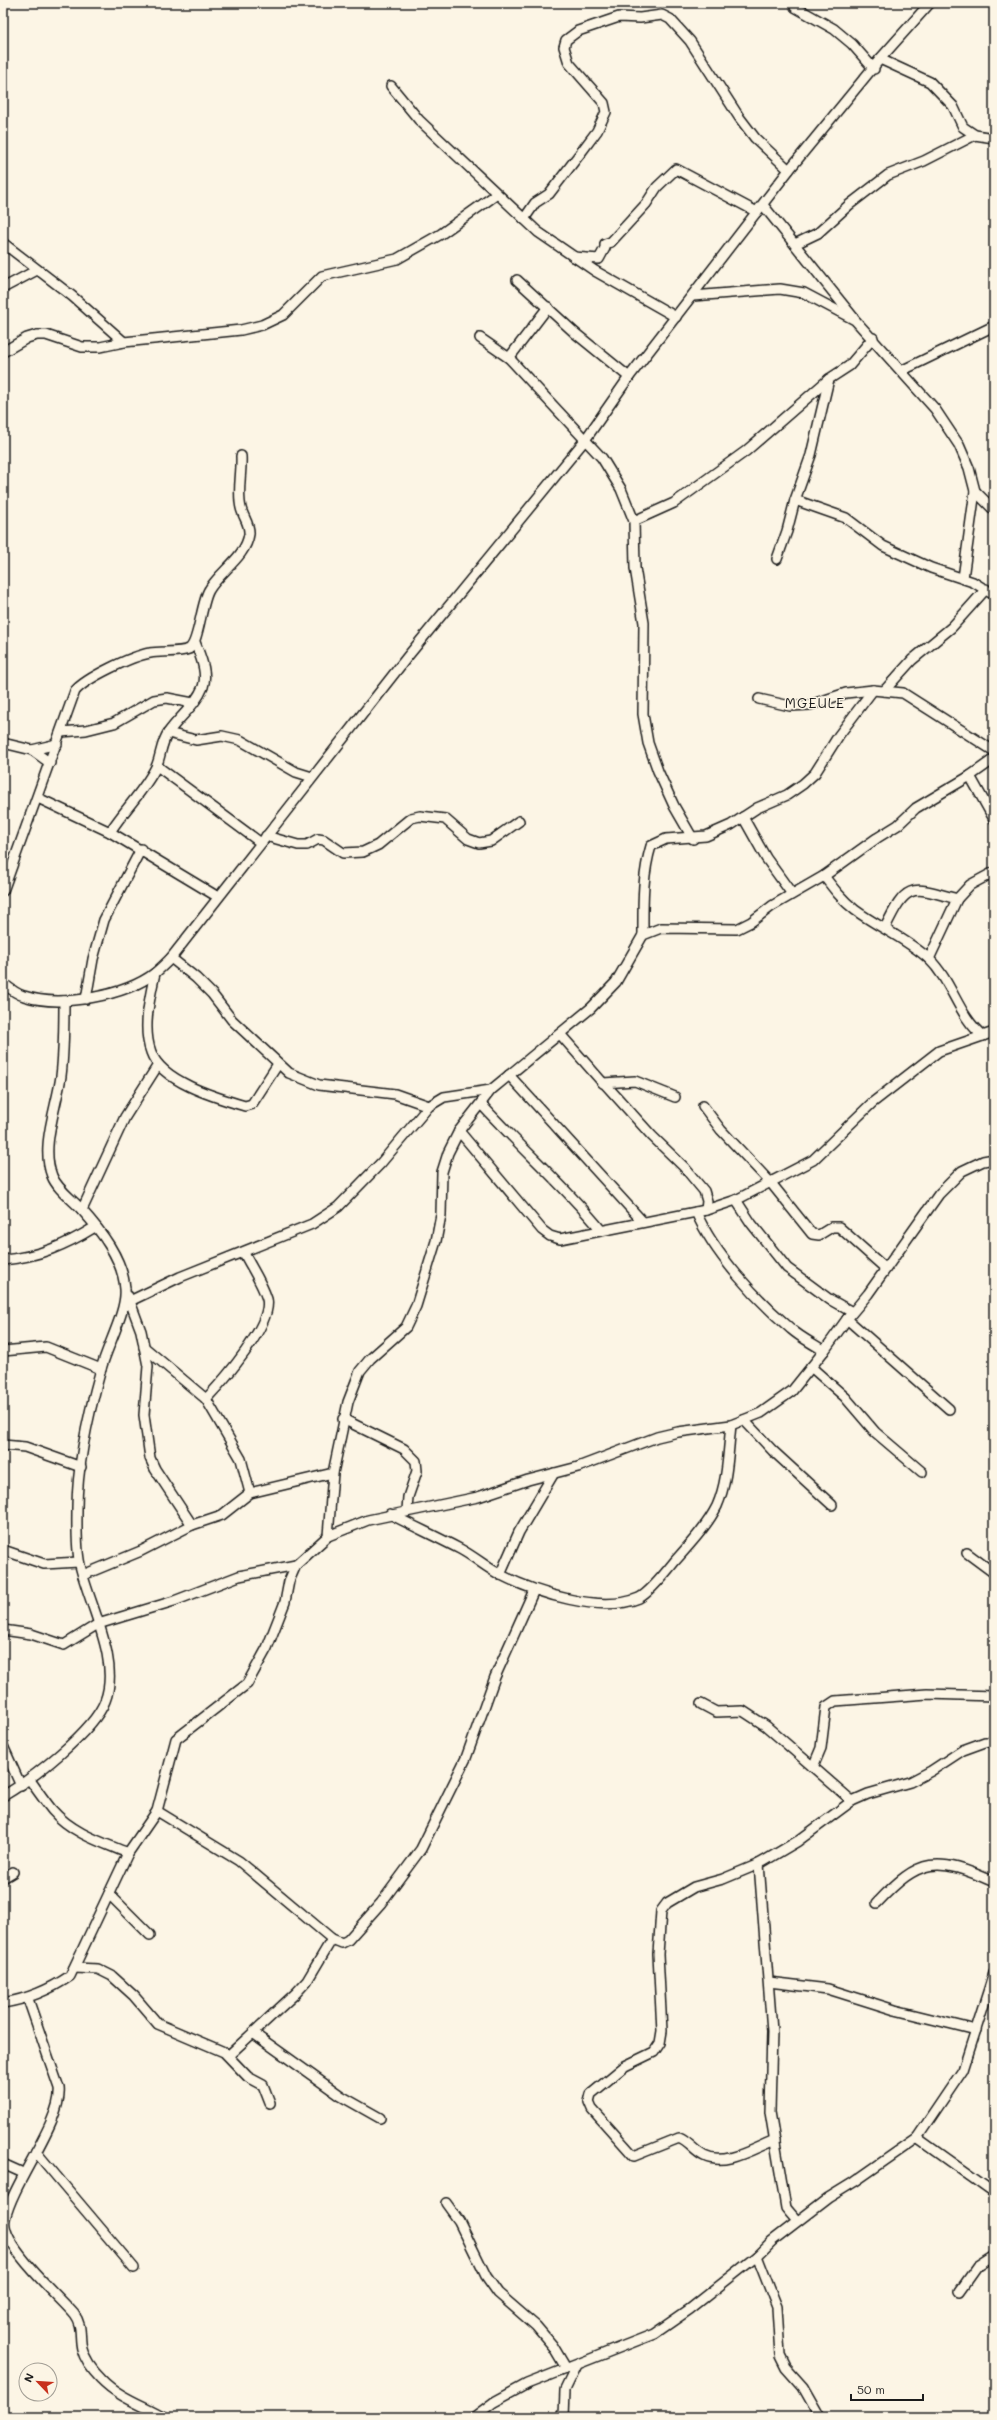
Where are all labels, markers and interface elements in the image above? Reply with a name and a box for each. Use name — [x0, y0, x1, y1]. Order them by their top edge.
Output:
district label: MGEULE — [785, 693, 845, 712]
north arrow — [18, 2362, 58, 2402]
text: N — [20, 2371, 37, 2385]
scale bar — [851, 2376, 923, 2402]
text: 50 m — [857, 2381, 885, 2397]

